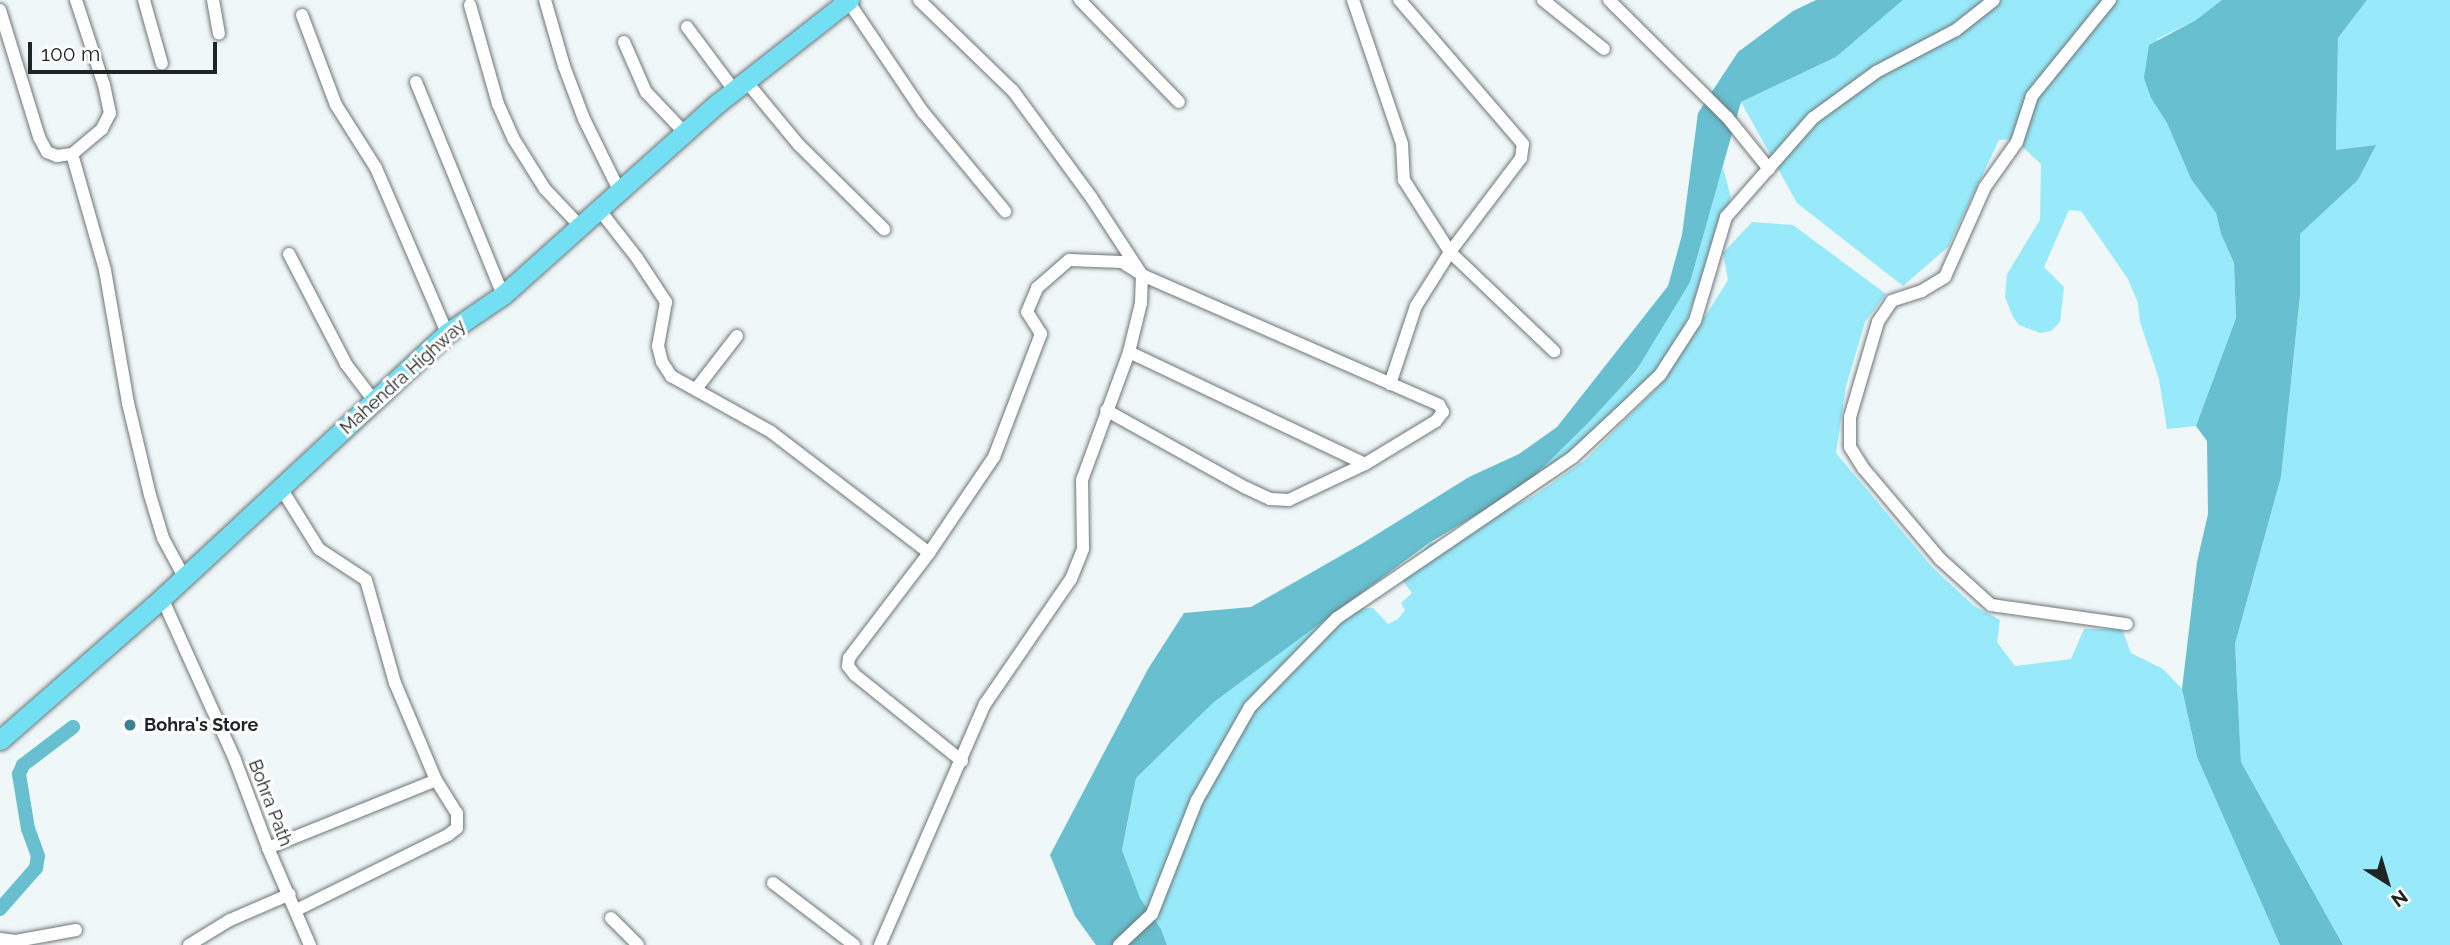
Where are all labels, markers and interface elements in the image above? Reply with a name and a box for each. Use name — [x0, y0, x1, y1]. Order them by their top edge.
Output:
scale bar — [32, 28, 220, 72]
text: 100 m — [41, 41, 100, 66]
street label: Mahendra Highway — [336, 315, 470, 439]
place label: Bohra's Store — [144, 714, 258, 736]
marker: Bohra's Store — [122, 717, 138, 733]
street label: Bohra Path — [244, 757, 296, 849]
north arrow — [2352, 847, 2422, 917]
text: N — [2387, 886, 2412, 912]

